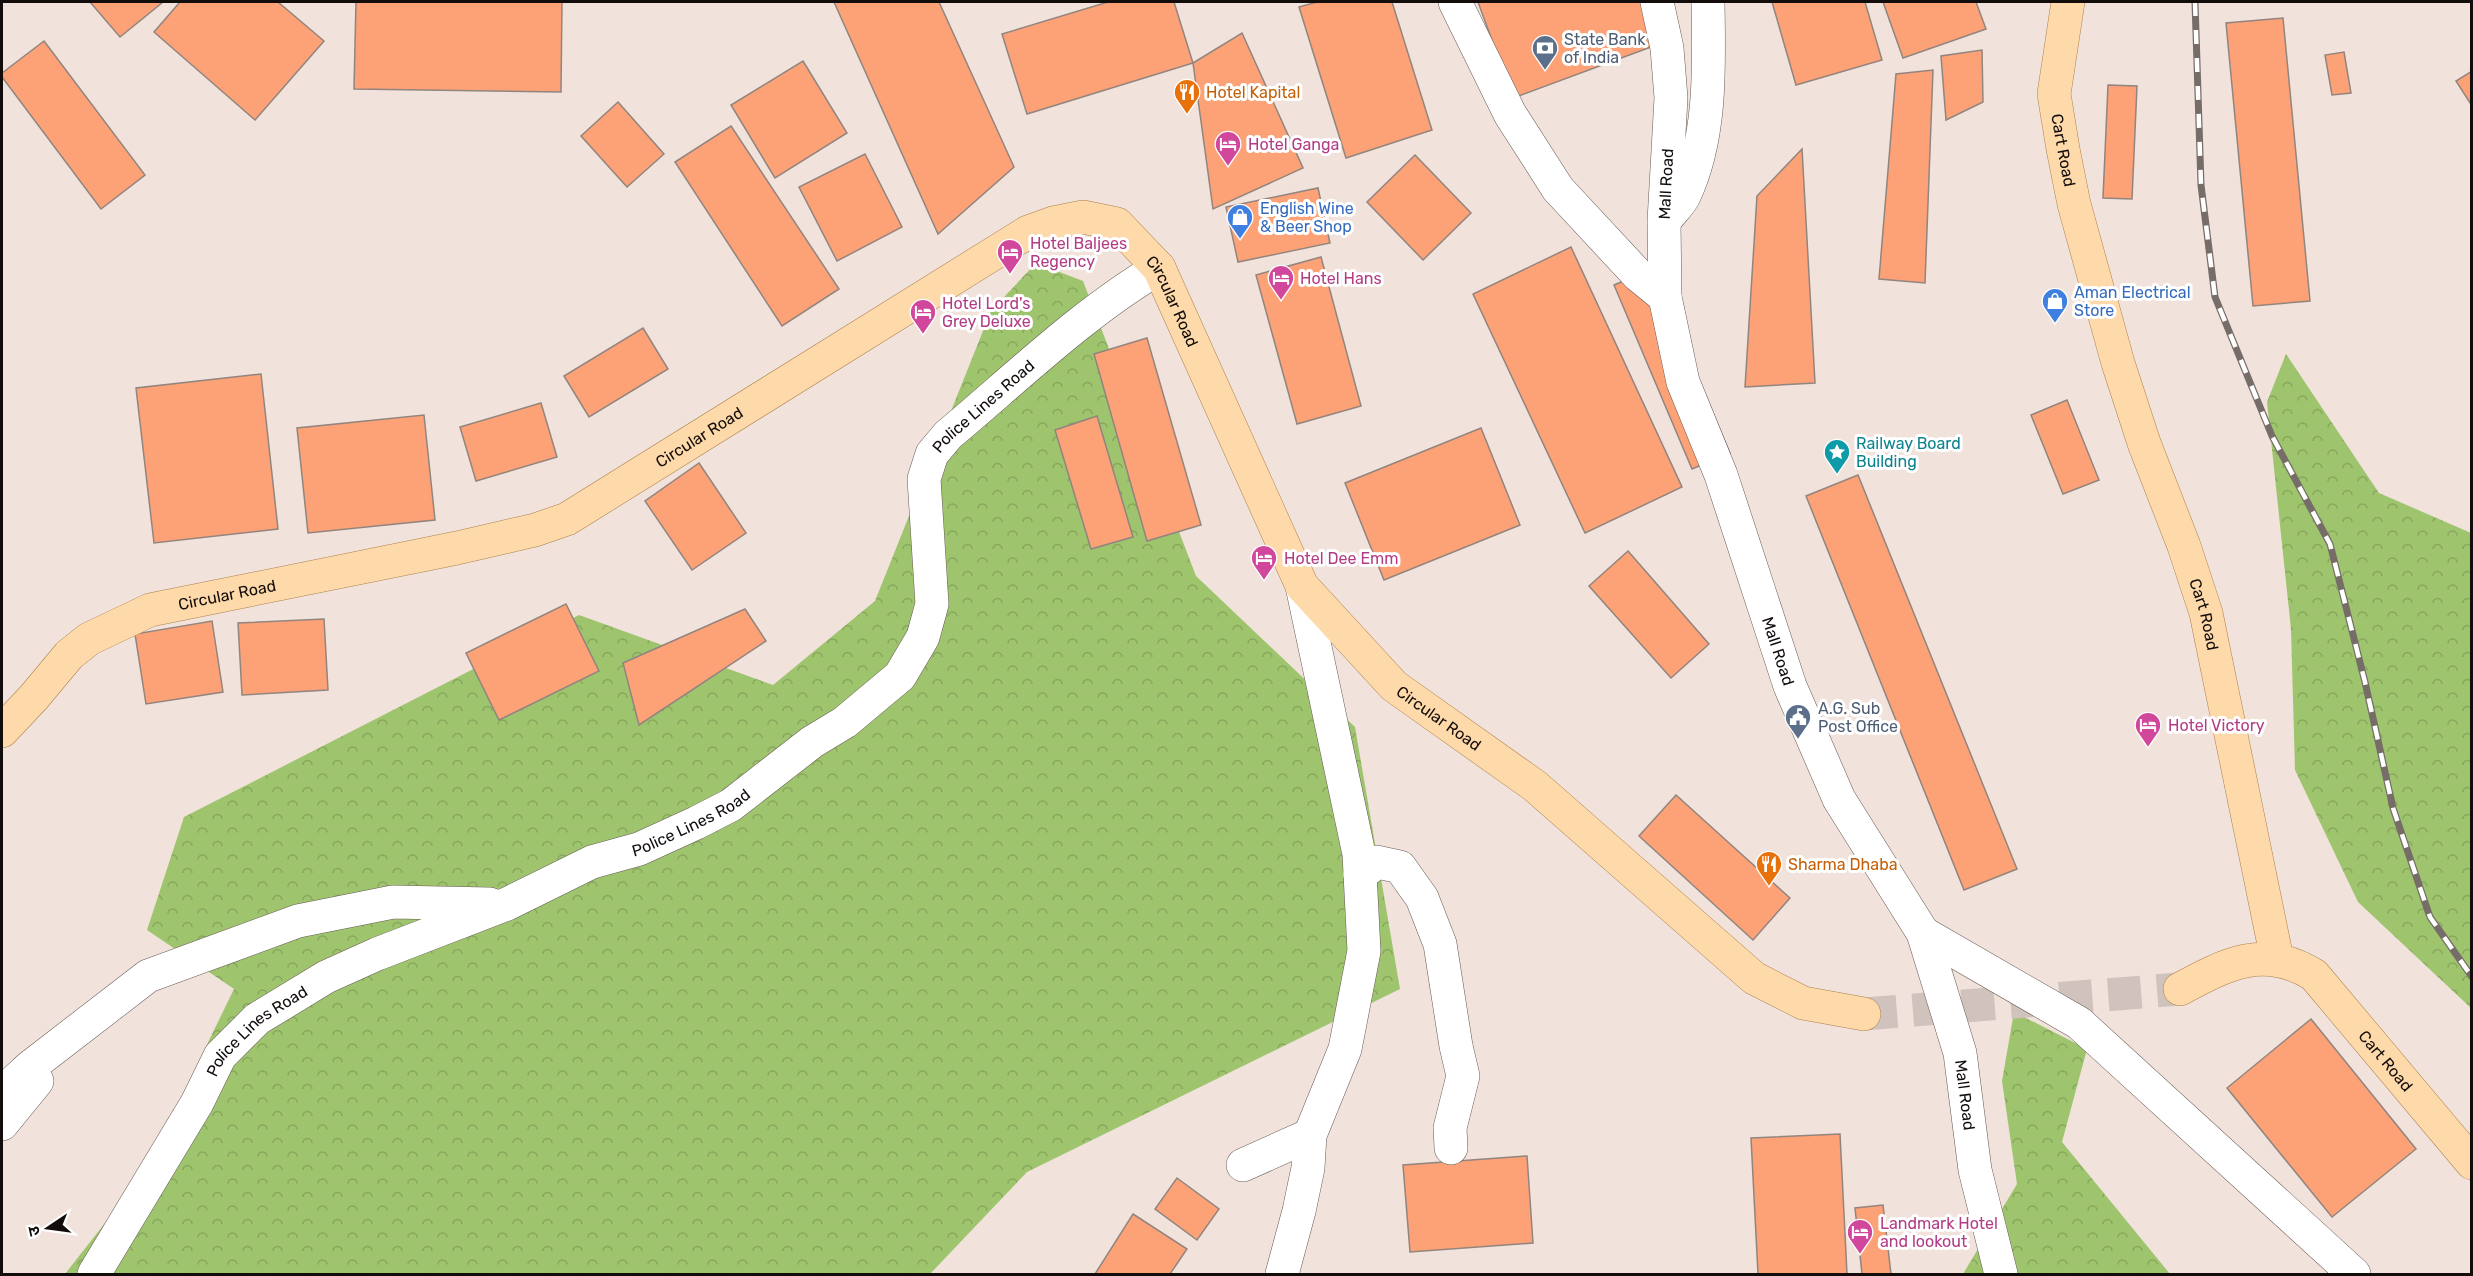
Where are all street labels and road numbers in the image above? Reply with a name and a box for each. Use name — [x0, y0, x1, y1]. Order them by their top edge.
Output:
street label: Cart Road — [2048, 112, 2080, 188]
street label: Mall Road — [1655, 148, 1677, 220]
street label: Circular Road — [1142, 251, 1203, 350]
street label: Police Lines Road — [928, 356, 1038, 456]
street label: Circular Road — [652, 403, 746, 471]
street label: Circular Road — [176, 575, 277, 614]
street label: Cart Road — [2186, 576, 2223, 652]
street label: Mall Road — [1758, 614, 1799, 688]
street label: Circular Road — [1393, 681, 1485, 754]
street label: Police Lines Road — [630, 784, 754, 860]
street label: Police Lines Road — [202, 981, 311, 1079]
street label: Cart Road — [2355, 1026, 2417, 1095]
street label: Mall Road — [1951, 1058, 1979, 1132]

